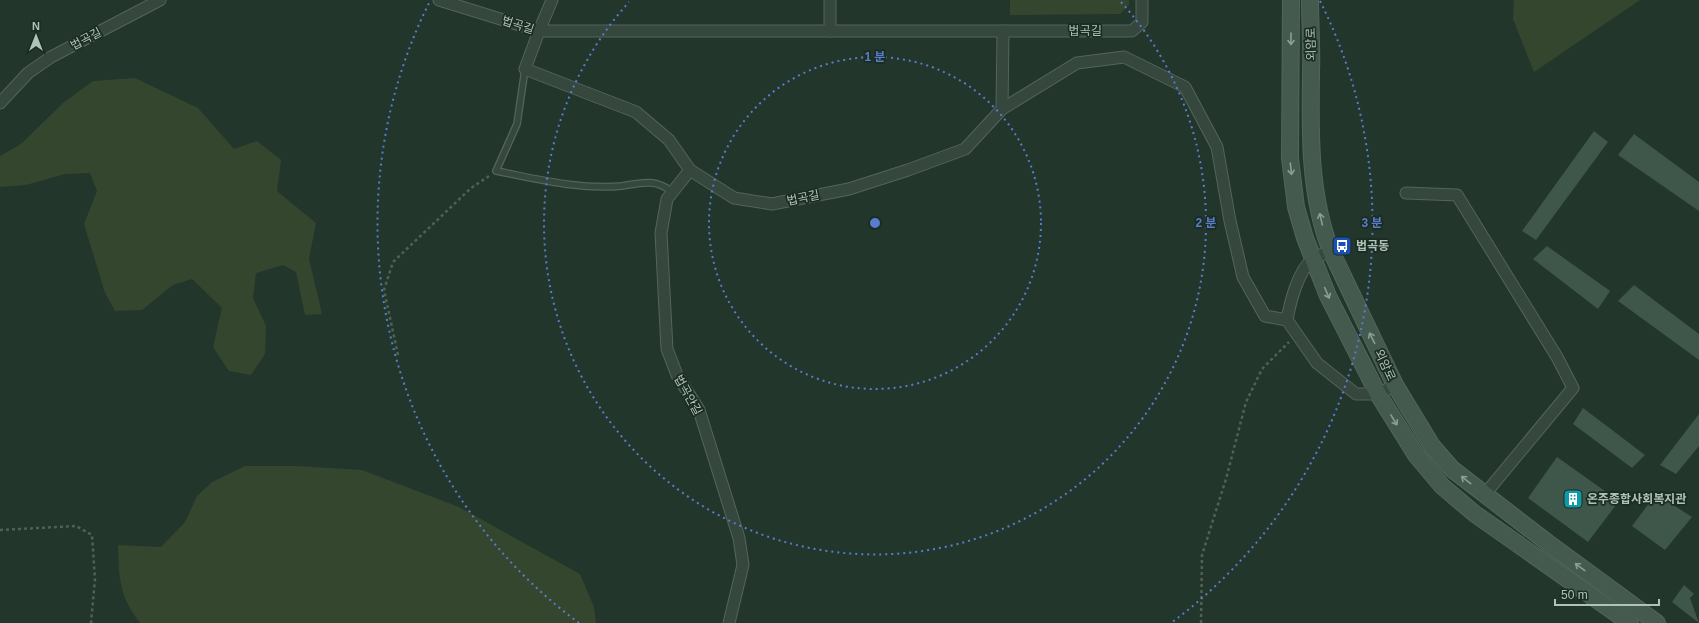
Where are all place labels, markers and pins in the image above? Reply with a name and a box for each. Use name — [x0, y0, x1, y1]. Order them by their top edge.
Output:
centre of rings — [868, 216, 882, 230]
bus stop icon: 법곡동 — [1331, 235, 1353, 257]
place label: 법곡동 — [1356, 239, 1389, 253]
building icon: 온주종합사회복지관 — [1562, 488, 1584, 510]
place label: 온주종합사회복지관 — [1587, 492, 1686, 506]

